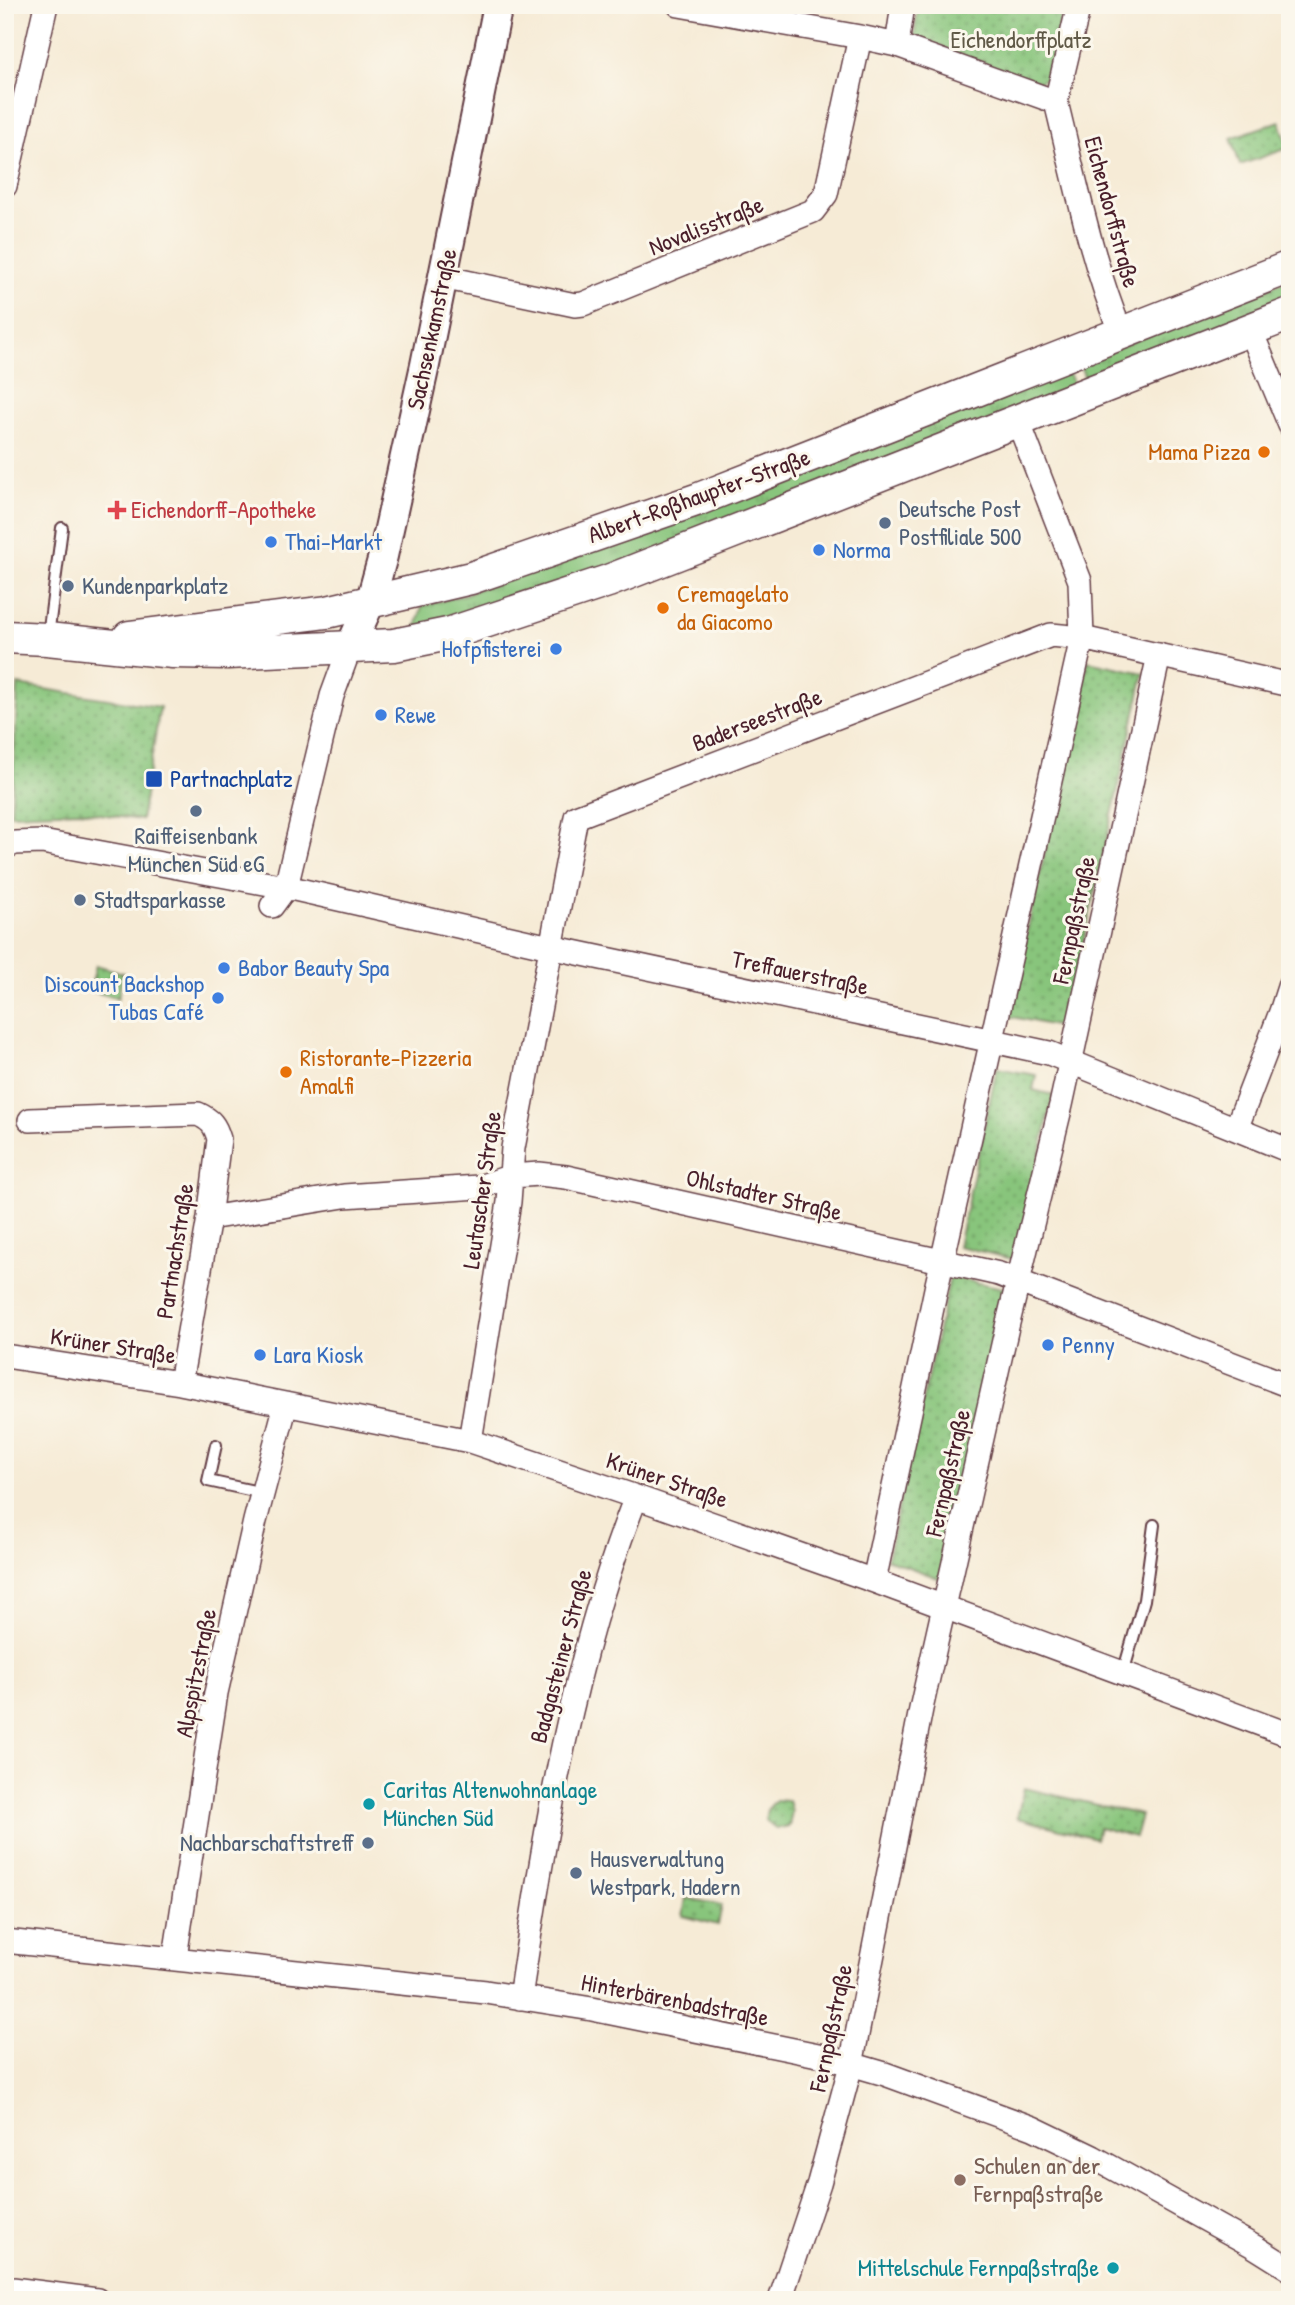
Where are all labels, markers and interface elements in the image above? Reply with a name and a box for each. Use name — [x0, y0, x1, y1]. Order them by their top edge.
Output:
park label: Eichendorffplatz — [950, 23, 1092, 55]
street label: Eichendorffstraße — [1077, 133, 1149, 291]
street label: Novalisstraße — [644, 187, 768, 263]
street label: Sachsenkamstraße — [398, 245, 464, 412]
place label: Mama Pizza — [1148, 435, 1250, 467]
street label: Albert-Roßhaupter-Straße — [583, 440, 815, 550]
marker: Mama Pizza — [1256, 444, 1272, 460]
place label: Deutsche Post Postfiliale 500 — [899, 492, 1022, 552]
place label: Eichendorff-Apotheke — [131, 493, 317, 525]
marker: Eichendorff-Apotheke — [109, 502, 125, 518]
marker: Deutsche Post Postfiliale 500 — [877, 515, 893, 531]
place label: Thai-Markt — [285, 525, 383, 557]
place label: Norma — [833, 533, 890, 565]
marker: Thai-Markt — [263, 534, 279, 550]
marker: Norma — [811, 542, 827, 558]
place label: Kundenparkplatz — [82, 569, 228, 601]
place label: Cremagelato da Giacomo — [677, 577, 789, 637]
marker: Kundenparkplatz — [60, 578, 76, 594]
marker: Cremagelato da Giacomo — [655, 600, 671, 616]
place label: Hofpfisterei — [441, 632, 542, 664]
marker: Hofpfisterei — [548, 641, 564, 657]
street label: Baderseestraße — [687, 680, 826, 758]
place label: Rewe — [395, 698, 437, 730]
marker: Rewe — [373, 707, 389, 723]
place label: Partnachplatz — [170, 762, 293, 794]
marker: Partnachplatz — [144, 769, 164, 789]
marker: Raiffeisenbank München Süd eG — [188, 803, 204, 819]
place label: Raiffeisenbank München Süd eG — [128, 819, 265, 879]
street label: Fernpaßstraße — [1044, 853, 1102, 987]
place label: Stadtsparkasse — [94, 883, 226, 915]
marker: Stadtsparkasse — [72, 892, 88, 908]
street label: Treffauerstraße — [729, 942, 872, 1002]
place label: Babor Beauty Spa — [238, 951, 389, 983]
marker: Babor Beauty Spa — [216, 960, 232, 976]
place label: Discount Backshop Tubas Café — [45, 967, 204, 1027]
marker: Discount Backshop Tubas Café — [210, 990, 226, 1006]
place label: Ristorante-Pizzeria Amalfi — [300, 1041, 471, 1101]
marker: Ristorante-Pizzeria Amalfi — [278, 1064, 294, 1080]
street label: Leutascher Straße — [454, 1109, 508, 1271]
street label: Ohlstadter Straße — [683, 1161, 846, 1228]
street label: Partnachstraße — [148, 1181, 201, 1321]
street label: Krüner Straße — [48, 1319, 179, 1371]
place label: Penny — [1062, 1328, 1115, 1360]
marker: Penny — [1040, 1337, 1056, 1353]
place label: Lara Kiosk — [274, 1338, 363, 1370]
marker: Lara Kiosk — [252, 1347, 268, 1363]
street label: Fernpaßstraße — [917, 1406, 977, 1540]
street label: Krüner Straße — [602, 1443, 733, 1515]
street label: Badgasteiner Straße — [521, 1565, 599, 1746]
street label: Alpspitzstraße — [167, 1605, 223, 1740]
place label: Caritas Altenwohnanlage München Süd — [383, 1773, 598, 1833]
marker: Caritas Altenwohnanlage München Süd — [361, 1796, 377, 1812]
place label: Nachbarschaftstreff — [180, 1826, 354, 1858]
marker: Nachbarschaftstreff — [360, 1835, 376, 1851]
place label: Hausverwaltung Westpark, Hadern — [590, 1842, 741, 1902]
marker: Hausverwaltung Westpark, Hadern — [568, 1865, 584, 1881]
street label: Fernpaßstraße — [801, 1961, 859, 2095]
street label: Hinterbärenbadstraße — [579, 1965, 772, 2033]
place label: Schulen an der Fernpaßstraße — [973, 2149, 1104, 2209]
marker: Schulen an der Fernpaßstraße — [952, 2172, 968, 2188]
place label: Mittelschule Fernpaßstraße — [858, 2251, 1099, 2283]
marker: Mittelschule Fernpaßstraße — [1105, 2260, 1121, 2276]

